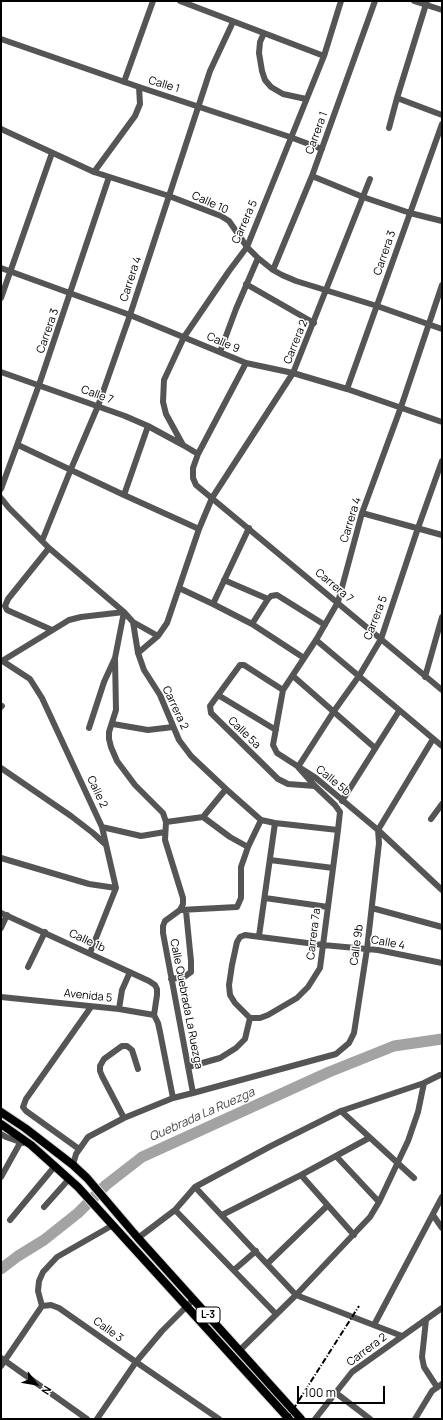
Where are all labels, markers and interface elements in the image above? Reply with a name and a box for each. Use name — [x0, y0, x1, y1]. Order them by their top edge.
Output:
street label: Calle 1 — [147, 74, 181, 96]
street label: Carrera 1 — [303, 110, 331, 156]
street label: Calle 10 — [190, 189, 230, 217]
street label: Carrera 5 — [229, 198, 261, 246]
street label: Carrera 3 — [371, 229, 399, 277]
street label: Carrera 4 — [117, 255, 145, 303]
street label: Carrera 3 — [34, 307, 62, 355]
street label: Carrera 2 — [281, 318, 311, 366]
street label: Calle 9 — [205, 330, 241, 356]
street label: Calle 7 — [79, 383, 115, 407]
street label: Carrera 4 — [338, 496, 364, 544]
street label: Carrera 7 — [312, 566, 356, 606]
street label: Carrera 5 — [361, 594, 391, 642]
street label: Carrera 2 — [159, 684, 191, 732]
street label: Calle 5a — [225, 714, 263, 752]
street label: Calle 5b — [313, 763, 353, 799]
street label: Calle 2 — [84, 774, 110, 810]
street label: Carrera 7a — [304, 907, 324, 961]
street label: Calle 9b — [348, 924, 366, 966]
street label: Calle 1b — [67, 927, 107, 955]
street label: Calle 4 — [370, 934, 406, 952]
street label: Calle Quebrada La Ruezga — [167, 938, 205, 1070]
street label: Avenida 5 — [63, 987, 113, 1005]
water label: Quebrada La Ruezga — [147, 1085, 257, 1145]
road number: L-3 — [196, 1307, 220, 1323]
street label: Calle 3 — [90, 1315, 126, 1345]
street label: Carrera 2 — [344, 1331, 390, 1369]
north arrow — [16, 1364, 56, 1404]
scale bar — [299, 1378, 387, 1404]
text: N — [38, 1383, 55, 1398]
text: 100 m — [304, 1384, 336, 1401]

